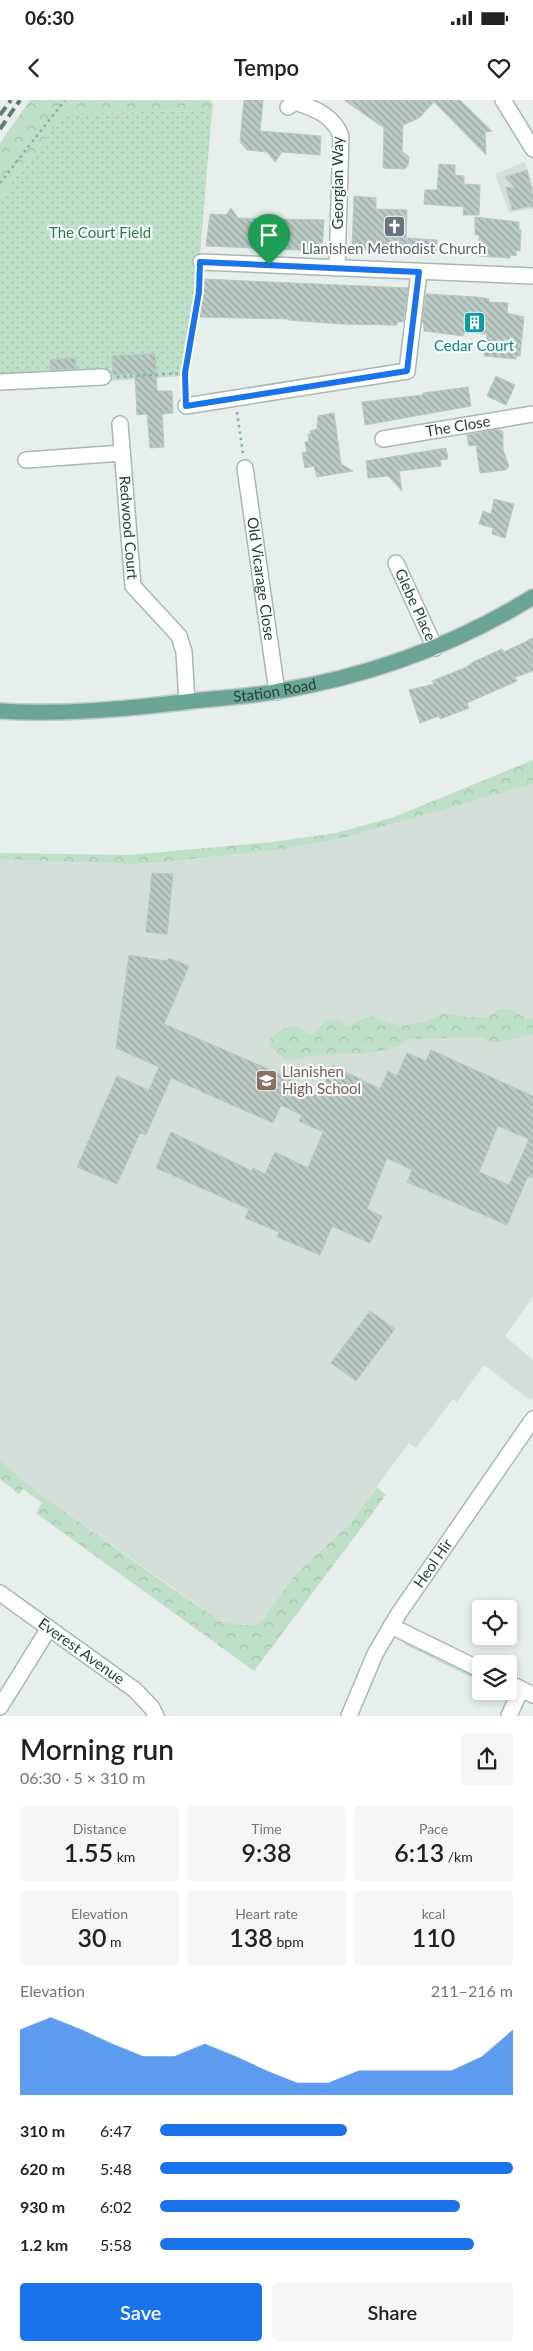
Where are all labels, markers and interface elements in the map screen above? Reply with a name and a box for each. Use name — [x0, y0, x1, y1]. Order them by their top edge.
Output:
text: 06:30 — [25, 6, 74, 29]
icon: back — [20, 54, 48, 82]
text: Tempo — [234, 54, 299, 81]
icon: heart — [485, 54, 513, 82]
street label: Georgian Way — [328, 136, 346, 230]
pin — [248, 214, 290, 265]
church icon: Llanishen Methodist Church — [382, 214, 406, 238]
icon: arrive — [255, 221, 283, 249]
park label: The Court Field — [49, 223, 151, 241]
place label: Llanishen Methodist Church — [302, 239, 486, 257]
building icon: Cedar Court — [462, 311, 486, 335]
place label: Cedar Court — [434, 336, 515, 354]
street label: The Close — [424, 411, 492, 440]
street label: Redwood Court — [116, 475, 142, 581]
street label: Old Vicarage Close — [244, 516, 280, 642]
street label: Glebe Place — [392, 565, 440, 643]
street label: Station Road — [232, 674, 318, 705]
place label: Llanishen High School — [282, 1062, 361, 1097]
school or university icon: Llanishen High School — [254, 1069, 278, 1093]
street label: Heol Hir — [409, 1534, 456, 1591]
map controls — [472, 1600, 517, 1700]
button: locate — [472, 1600, 517, 1645]
street label: Everest Avenue — [35, 1614, 128, 1688]
button: layers — [472, 1655, 517, 1700]
text: Morning run — [20, 1732, 174, 1766]
button: share — [461, 1733, 513, 1785]
text: 06:30 · 5 × 310 m — [20, 1768, 145, 1787]
text: Distance — [73, 1820, 126, 1837]
text: Time — [251, 1820, 282, 1837]
text: Pace — [419, 1820, 448, 1837]
text: 1.55 — [64, 1837, 113, 1867]
text: 9:38 — [242, 1837, 291, 1867]
text: 6:13 — [394, 1837, 444, 1867]
text: km — [113, 1848, 135, 1865]
text: /km — [444, 1848, 473, 1865]
text: Elevation — [71, 1905, 128, 1922]
text: Heart rate — [235, 1905, 298, 1922]
text: kcal — [422, 1905, 445, 1922]
text: 30 — [77, 1922, 106, 1952]
text: 138 — [229, 1922, 273, 1952]
text: 110 — [412, 1922, 455, 1952]
text: m — [106, 1933, 122, 1950]
text: bpm — [273, 1933, 304, 1950]
text: Elevation — [20, 1981, 85, 2000]
text: 211–216 m — [431, 1981, 513, 2000]
text: 310 m — [20, 2121, 65, 2140]
text: 6:47 — [100, 2121, 132, 2140]
text: 620 m — [20, 2159, 65, 2178]
text: 5:48 — [100, 2159, 132, 2178]
text: 930 m — [20, 2197, 65, 2216]
text: 6:02 — [100, 2197, 132, 2216]
text: 1.2 km — [20, 2235, 68, 2254]
text: 5:58 — [100, 2235, 132, 2254]
button: Save — [20, 2283, 262, 2341]
button: Share — [272, 2283, 513, 2341]

